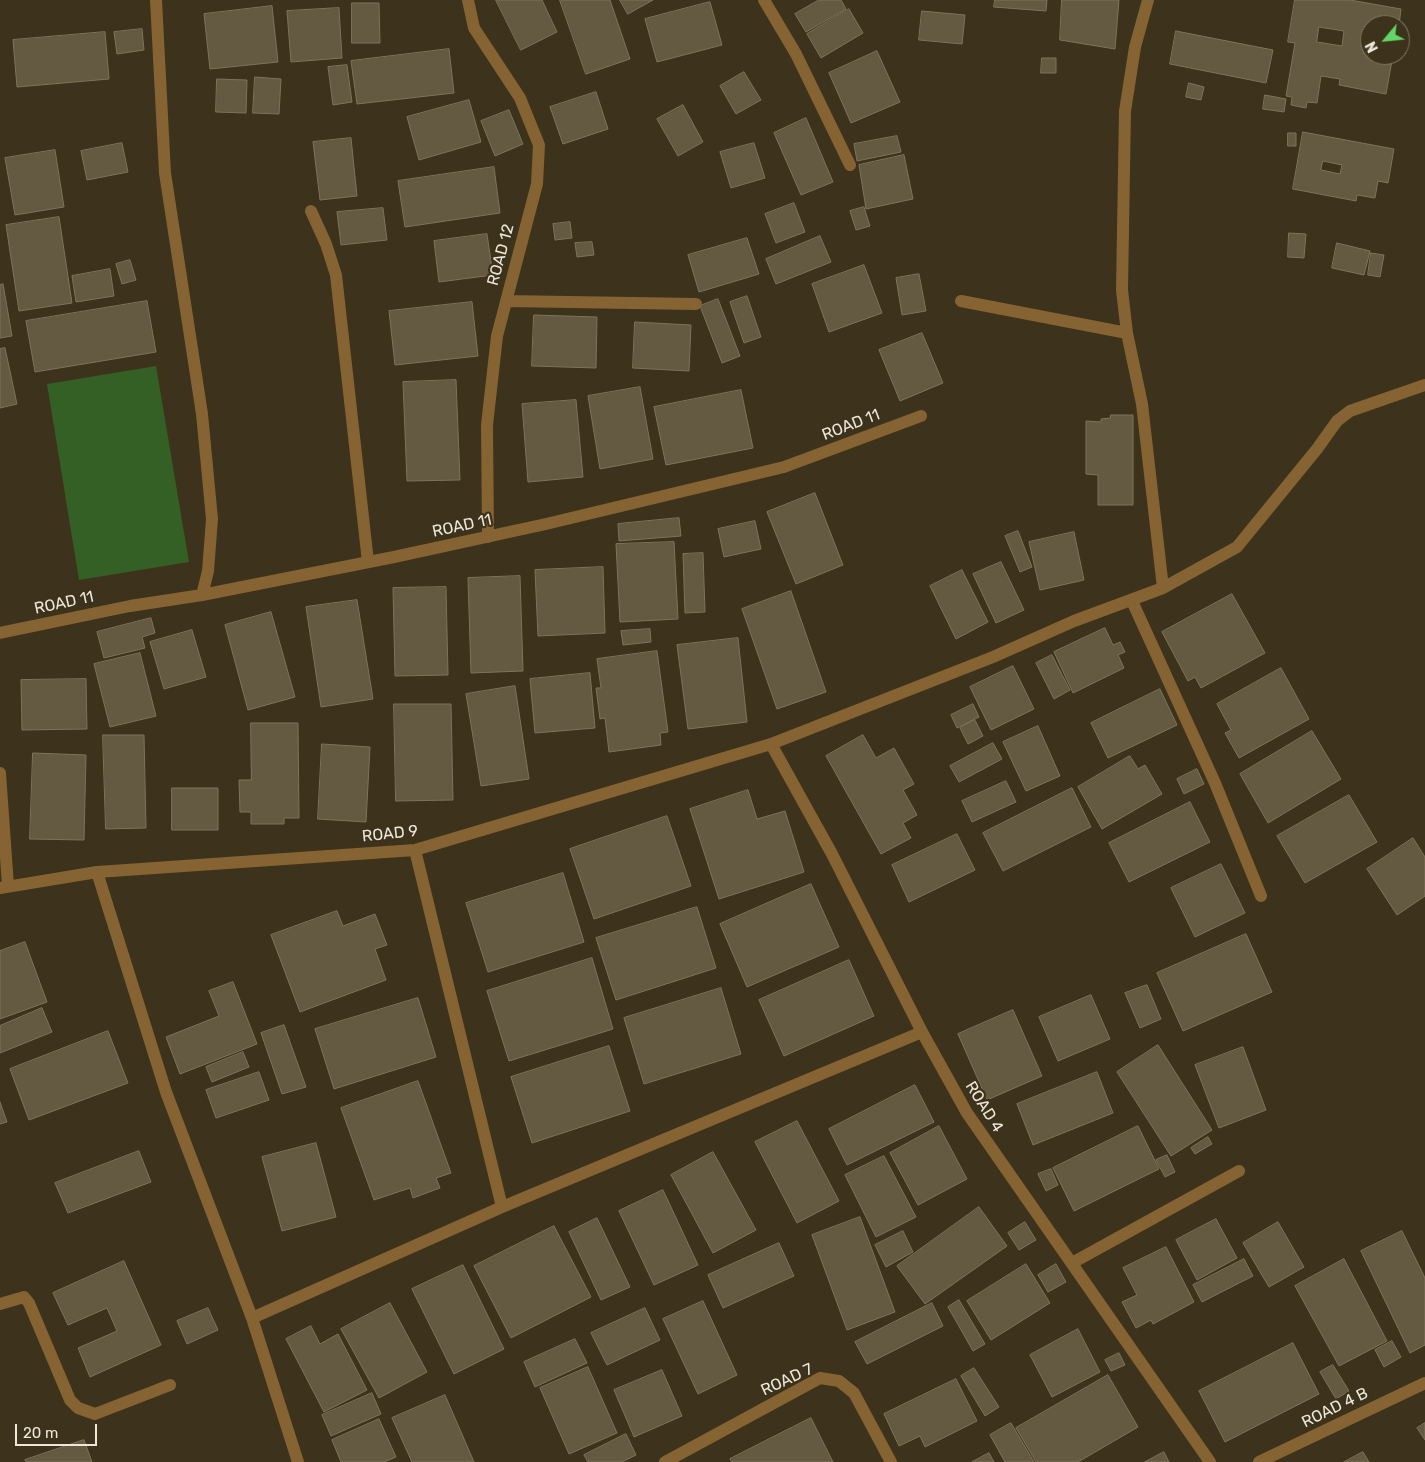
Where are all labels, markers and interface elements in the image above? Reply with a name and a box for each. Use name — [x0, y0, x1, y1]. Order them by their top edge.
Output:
north arrow — [1360, 15, 1410, 65]
text: N — [1362, 38, 1382, 55]
street label: ROAD 12 — [484, 222, 518, 288]
street label: ROAD 11 — [819, 405, 883, 445]
street label: ROAD 11 — [430, 510, 494, 542]
street label: ROAD 11 — [32, 587, 96, 619]
street label: ROAD 9 — [361, 822, 419, 846]
street label: ROAD 4 — [961, 1078, 1007, 1136]
street label: ROAD 7 — [758, 1360, 816, 1400]
street label: ROAD 4 B — [1299, 1384, 1371, 1432]
scale bar — [18, 1414, 100, 1446]
text: 20 m — [23, 1424, 58, 1442]

